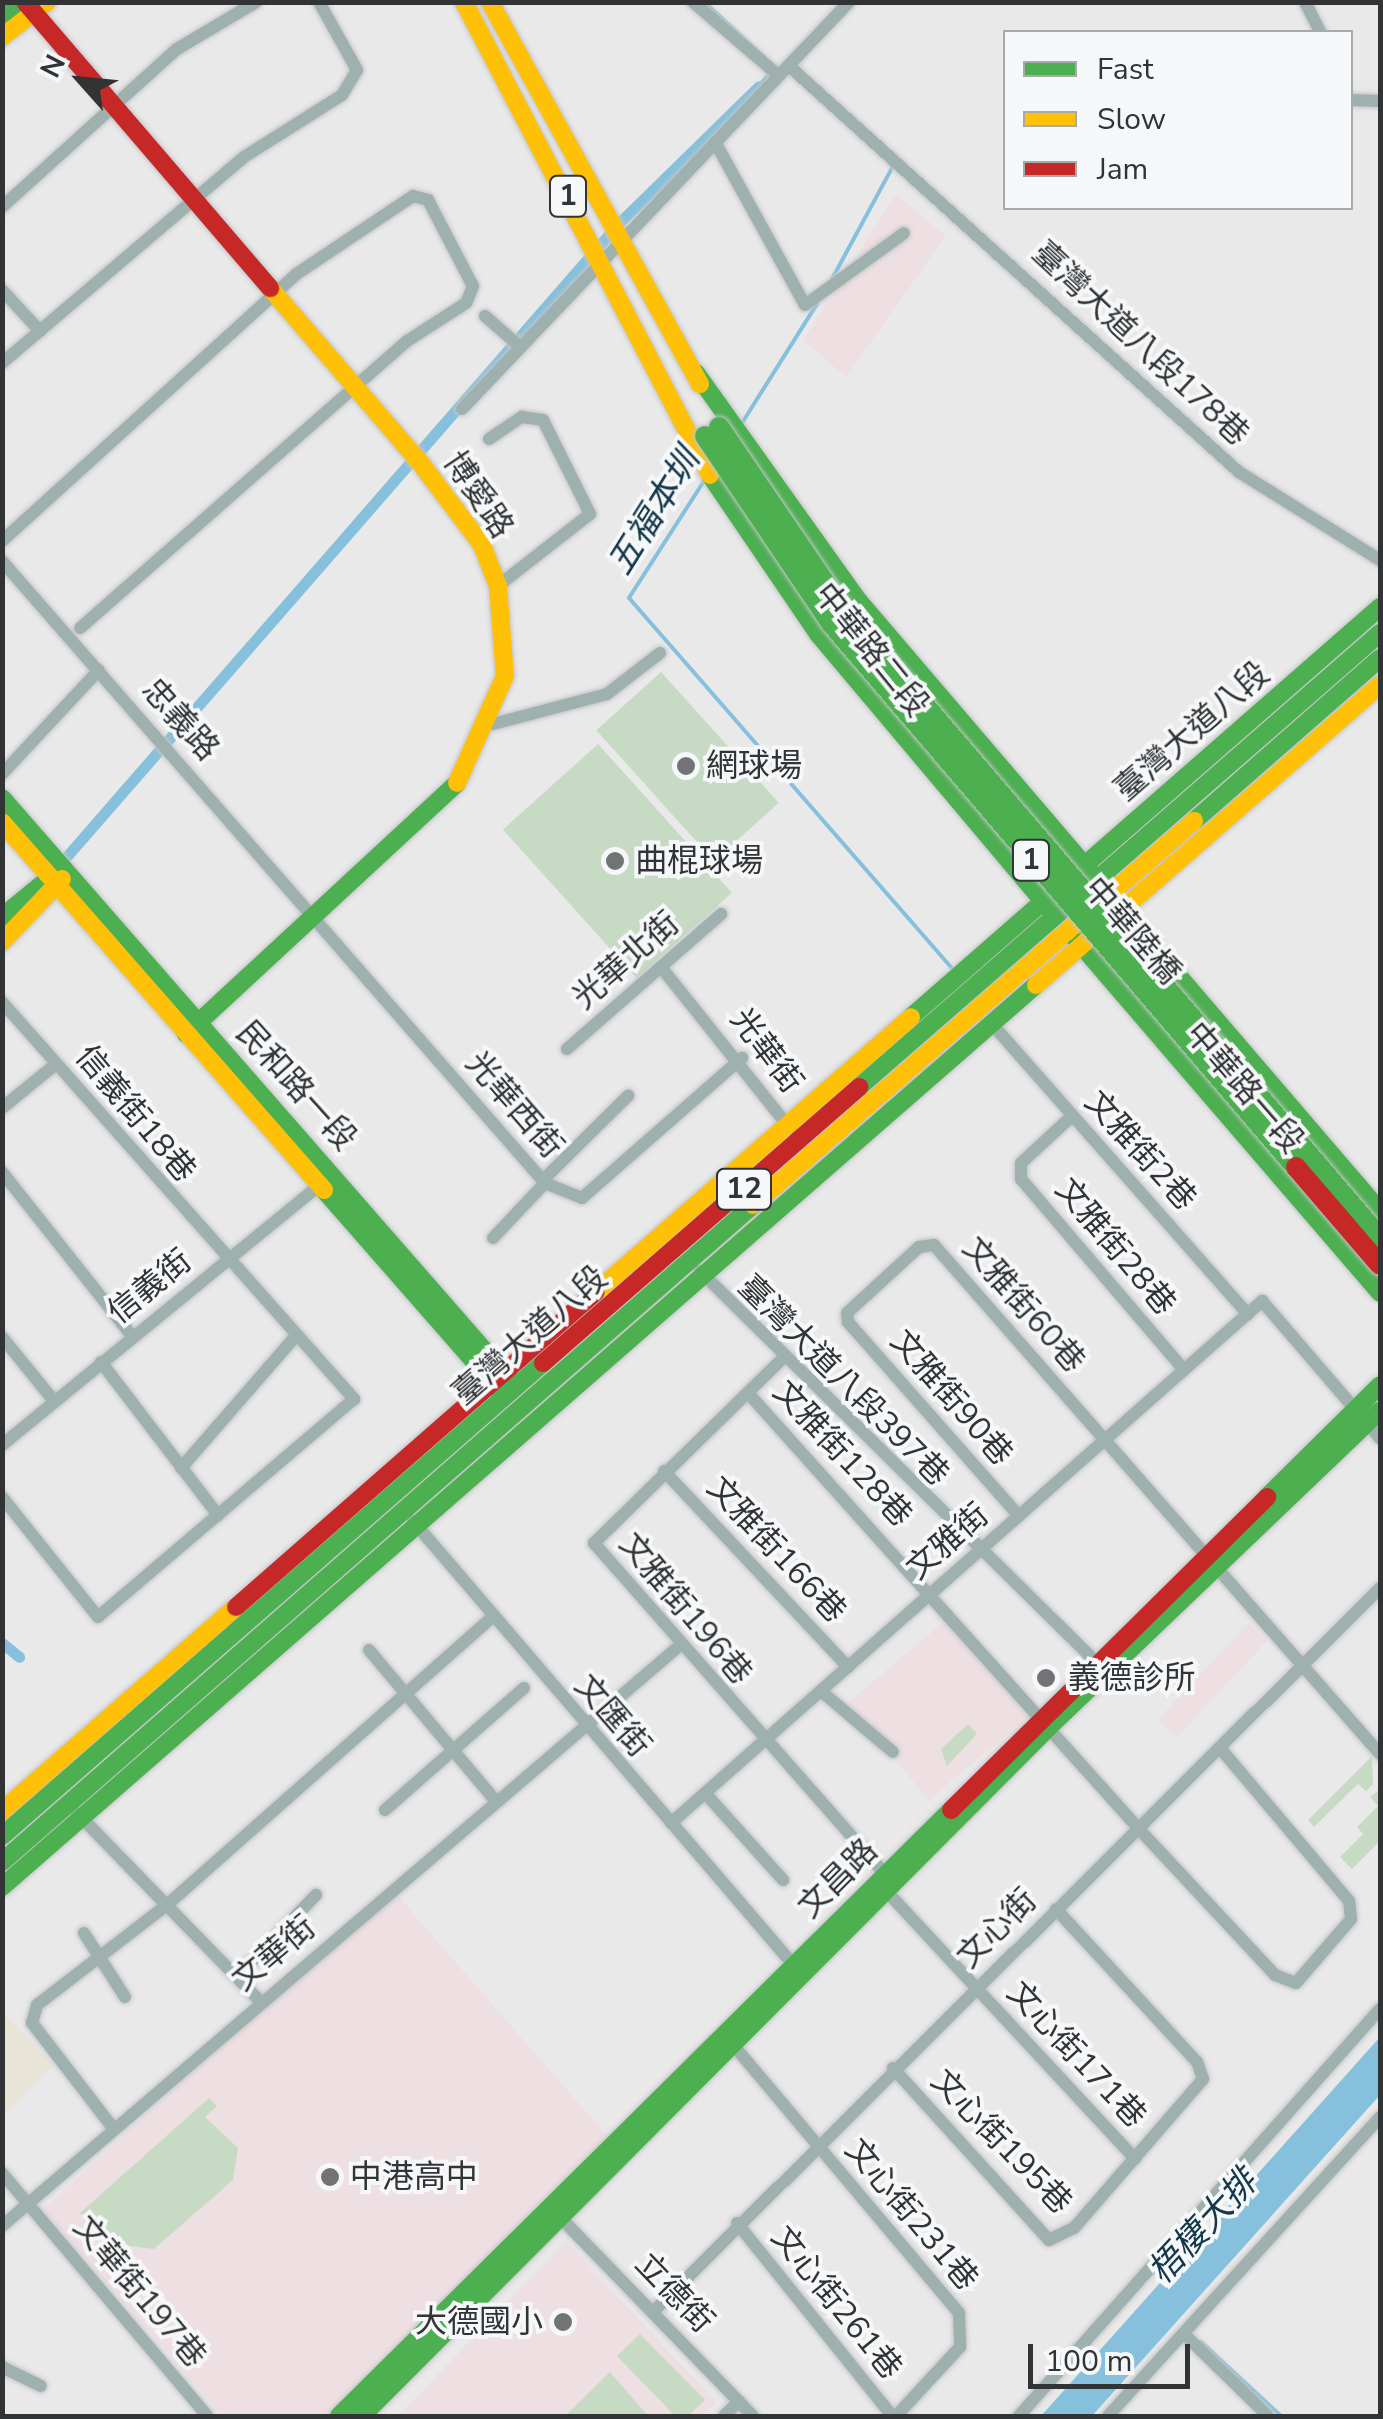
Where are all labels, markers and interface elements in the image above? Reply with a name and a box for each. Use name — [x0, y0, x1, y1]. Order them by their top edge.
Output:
north arrow — [30, 30, 130, 130]
legend — [1003, 30, 1353, 210]
text: N — [32, 48, 75, 84]
text: Fast — [1097, 49, 1154, 90]
text: Slow — [1097, 99, 1166, 140]
text: Jam — [1097, 149, 1148, 190]
road number: 1 — [548, 171, 588, 221]
street label: 臺灣大道八段178巷 — [1024, 234, 1256, 454]
water label: 五福本圳 — [599, 442, 709, 582]
street label: 博愛路 — [435, 444, 521, 546]
street label: 中華路二段 — [806, 576, 936, 724]
street label: 臺灣大道八段 — [1107, 655, 1277, 809]
street label: 忠義路 — [134, 671, 226, 769]
place label: 網球場 — [706, 747, 802, 785]
marker: 網球場 — [675, 755, 697, 777]
road number: 1 — [1011, 835, 1051, 885]
place label: 曲棍球場 — [635, 842, 763, 880]
marker: 曲棍球場 — [604, 850, 626, 872]
street label: 中華陸橋 — [1076, 870, 1188, 992]
street label: 光華北街 — [565, 905, 687, 1017]
street label: 光華街 — [722, 1001, 810, 1101]
street label: 民和路一段 — [228, 1014, 364, 1158]
street label: 中華路一段 — [1177, 1015, 1311, 1161]
street label: 信義街18巷 — [67, 1038, 203, 1190]
street label: 光華西街 — [458, 1044, 570, 1166]
street label: 文雅街2巷 — [1076, 1083, 1204, 1219]
road number: 12 — [714, 1164, 774, 1214]
street label: 文雅街28巷 — [1047, 1171, 1183, 1323]
street label: 文雅街60巷 — [954, 1230, 1092, 1380]
street label: 信義街 — [101, 1242, 199, 1332]
street label: 臺灣大道八段 — [445, 1259, 615, 1413]
street label: 臺灣大道八段397巷 — [730, 1268, 956, 1494]
street label: 文雅街90巷 — [882, 1323, 1020, 1473]
street label: 文雅街128巷 — [765, 1373, 919, 1535]
street label: 文雅街166巷 — [699, 1469, 853, 1631]
street label: 文雅街 — [899, 1496, 997, 1588]
street label: 文雅街196巷 — [611, 1526, 759, 1692]
place label: 義德診所 — [1068, 1659, 1196, 1697]
marker: 義德診所 — [1033, 1665, 1059, 1691]
street label: 文匯街 — [566, 1667, 658, 1765]
street label: 文昌路 — [790, 1831, 886, 1927]
street label: 文心街 — [949, 1881, 1045, 1977]
street label: 文華街 — [225, 1908, 323, 2000]
street label: 文心街171巷 — [999, 1974, 1153, 2136]
street label: 文心街195巷 — [923, 2062, 1079, 2222]
street label: 文心街231巷 — [837, 2132, 985, 2298]
place label: 中港高中 — [350, 2158, 478, 2196]
water label: 梧棲大排 — [1140, 2161, 1266, 2293]
marker: 中港高中 — [319, 2166, 341, 2188]
street label: 文華街197巷 — [65, 2209, 213, 2375]
street label: 文心街261巷 — [763, 2219, 909, 2387]
street label: 立德街 — [627, 2245, 721, 2341]
place label: 大德國小 — [415, 2303, 543, 2341]
marker: 大德國小 — [552, 2311, 574, 2333]
scale bar — [1033, 2324, 1196, 2386]
text: 100 m — [1045, 2341, 1132, 2382]

